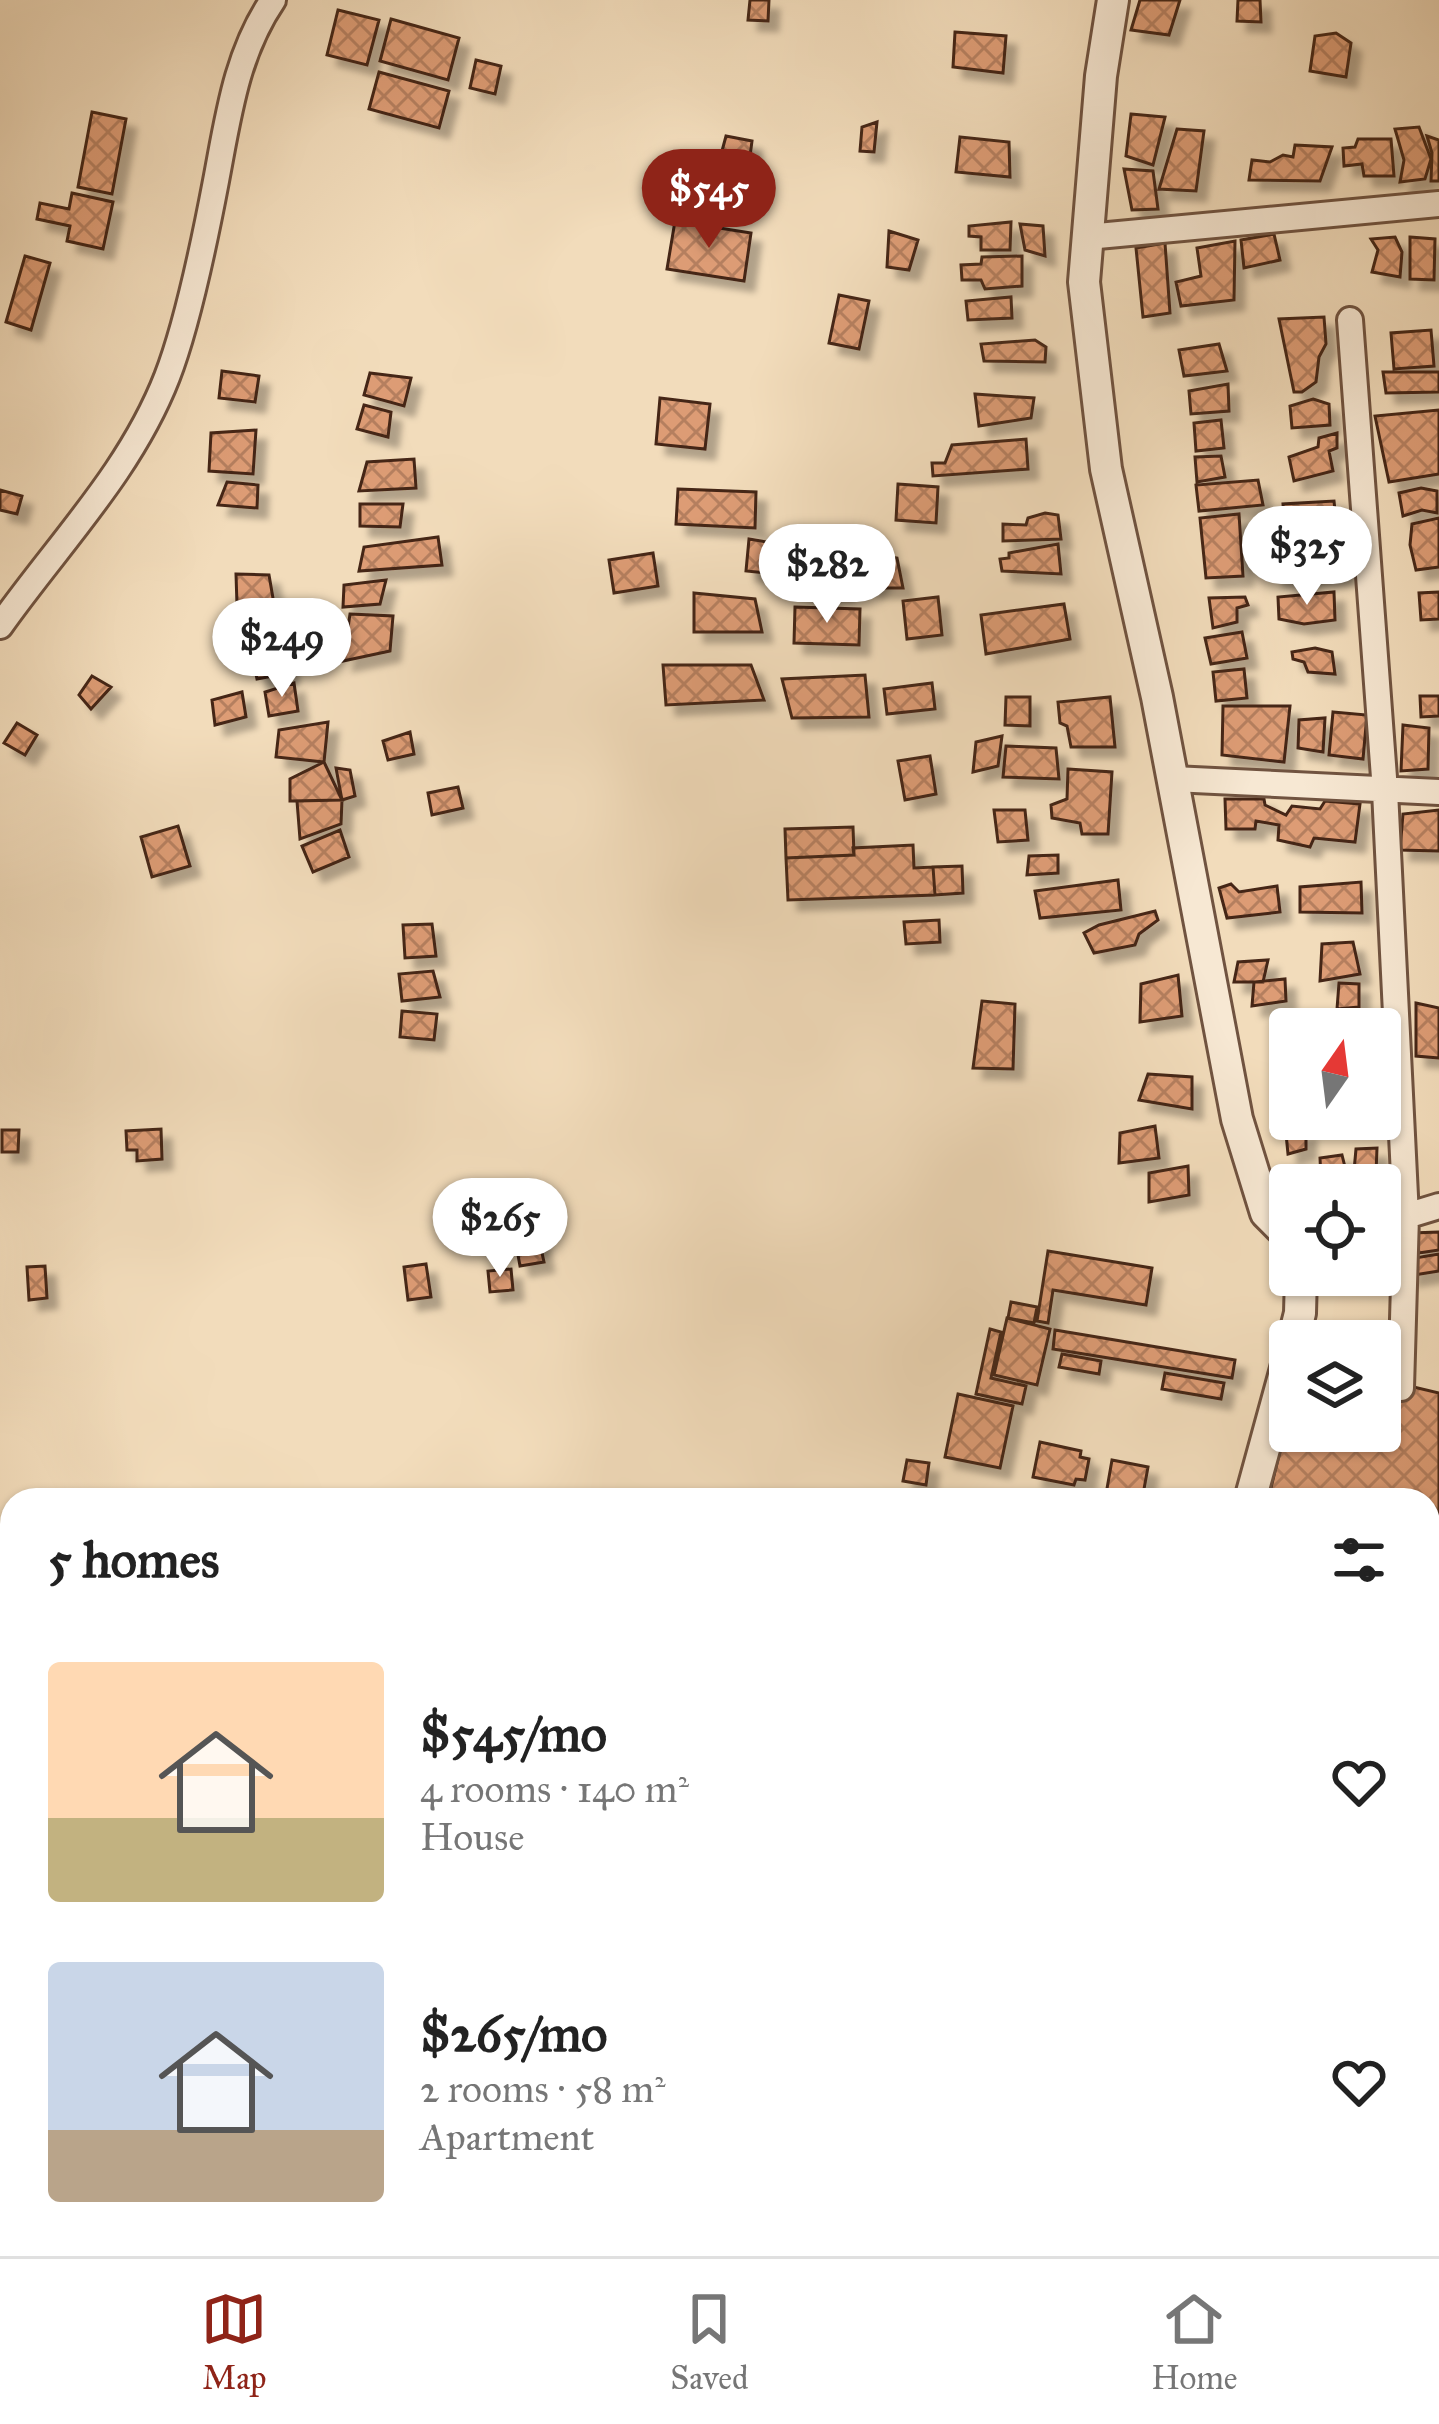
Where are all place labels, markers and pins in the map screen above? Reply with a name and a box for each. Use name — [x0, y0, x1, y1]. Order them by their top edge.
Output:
pin: $545 — [638, 149, 780, 251]
pin: $325 — [1236, 506, 1378, 608]
pin: $282 — [756, 524, 898, 626]
pin: $249 — [211, 598, 353, 700]
pin: $265 — [429, 1178, 571, 1280]

